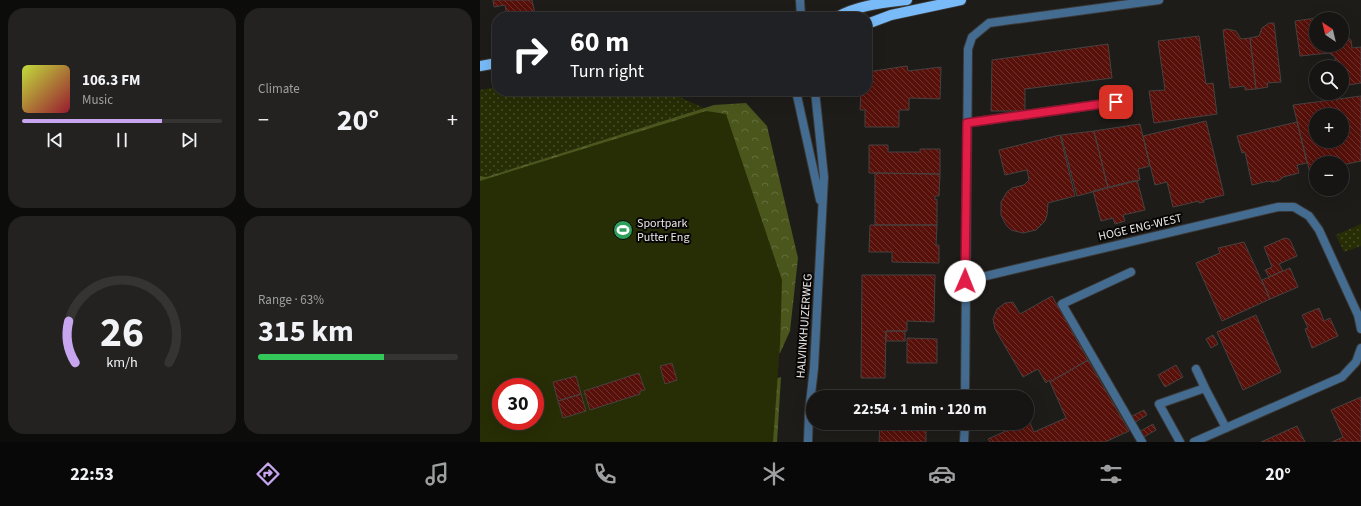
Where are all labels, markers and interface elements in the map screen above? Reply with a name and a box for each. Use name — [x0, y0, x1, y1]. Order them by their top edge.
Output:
north arrow — [1309, 12, 1349, 52]
map controls — [1309, 12, 1349, 196]
text: 60 m — [570, 22, 629, 62]
icon: right — [504, 28, 556, 80]
text: Turn right — [570, 59, 644, 84]
button: search — [1309, 60, 1349, 100]
text: 106.3 FM — [82, 70, 140, 91]
text: Climate — [258, 80, 300, 98]
pin — [1099, 85, 1133, 119]
text: Music — [82, 91, 113, 109]
icon: arrive — [1105, 91, 1127, 113]
text: 20° — [337, 99, 379, 142]
text: − — [258, 104, 269, 136]
text: + — [447, 104, 458, 136]
button: + — [1309, 108, 1349, 148]
icon: previous — [44, 129, 66, 151]
icon: pause — [111, 129, 133, 151]
icon: next — [178, 129, 200, 151]
button: − — [1309, 156, 1349, 196]
street label: HOGE ENG-WEST — [1097, 209, 1184, 245]
place label: Sportpark Putter Eng — [637, 215, 689, 246]
sports icon: Sportpark Putter Eng — [612, 219, 634, 241]
position arrow — [944, 260, 986, 302]
street label: HALVINKHUIZERWEG — [792, 273, 817, 379]
text: Range · 63% — [258, 291, 324, 309]
text: 26 — [100, 303, 144, 363]
text: 315 km — [258, 310, 354, 353]
text: km/h — [106, 352, 138, 373]
speed limit sign: 30 — [492, 378, 544, 430]
text: 22:54 · 1 min · 120 m — [853, 399, 987, 420]
icon: directions — [254, 460, 282, 488]
icon: music — [423, 460, 451, 488]
icon: phone — [591, 460, 619, 488]
icon: climate — [760, 460, 788, 488]
icon: car — [928, 460, 956, 488]
icon: filters — [1097, 460, 1125, 488]
text: 22:53 — [70, 462, 114, 487]
text: 20° — [1265, 462, 1291, 487]

